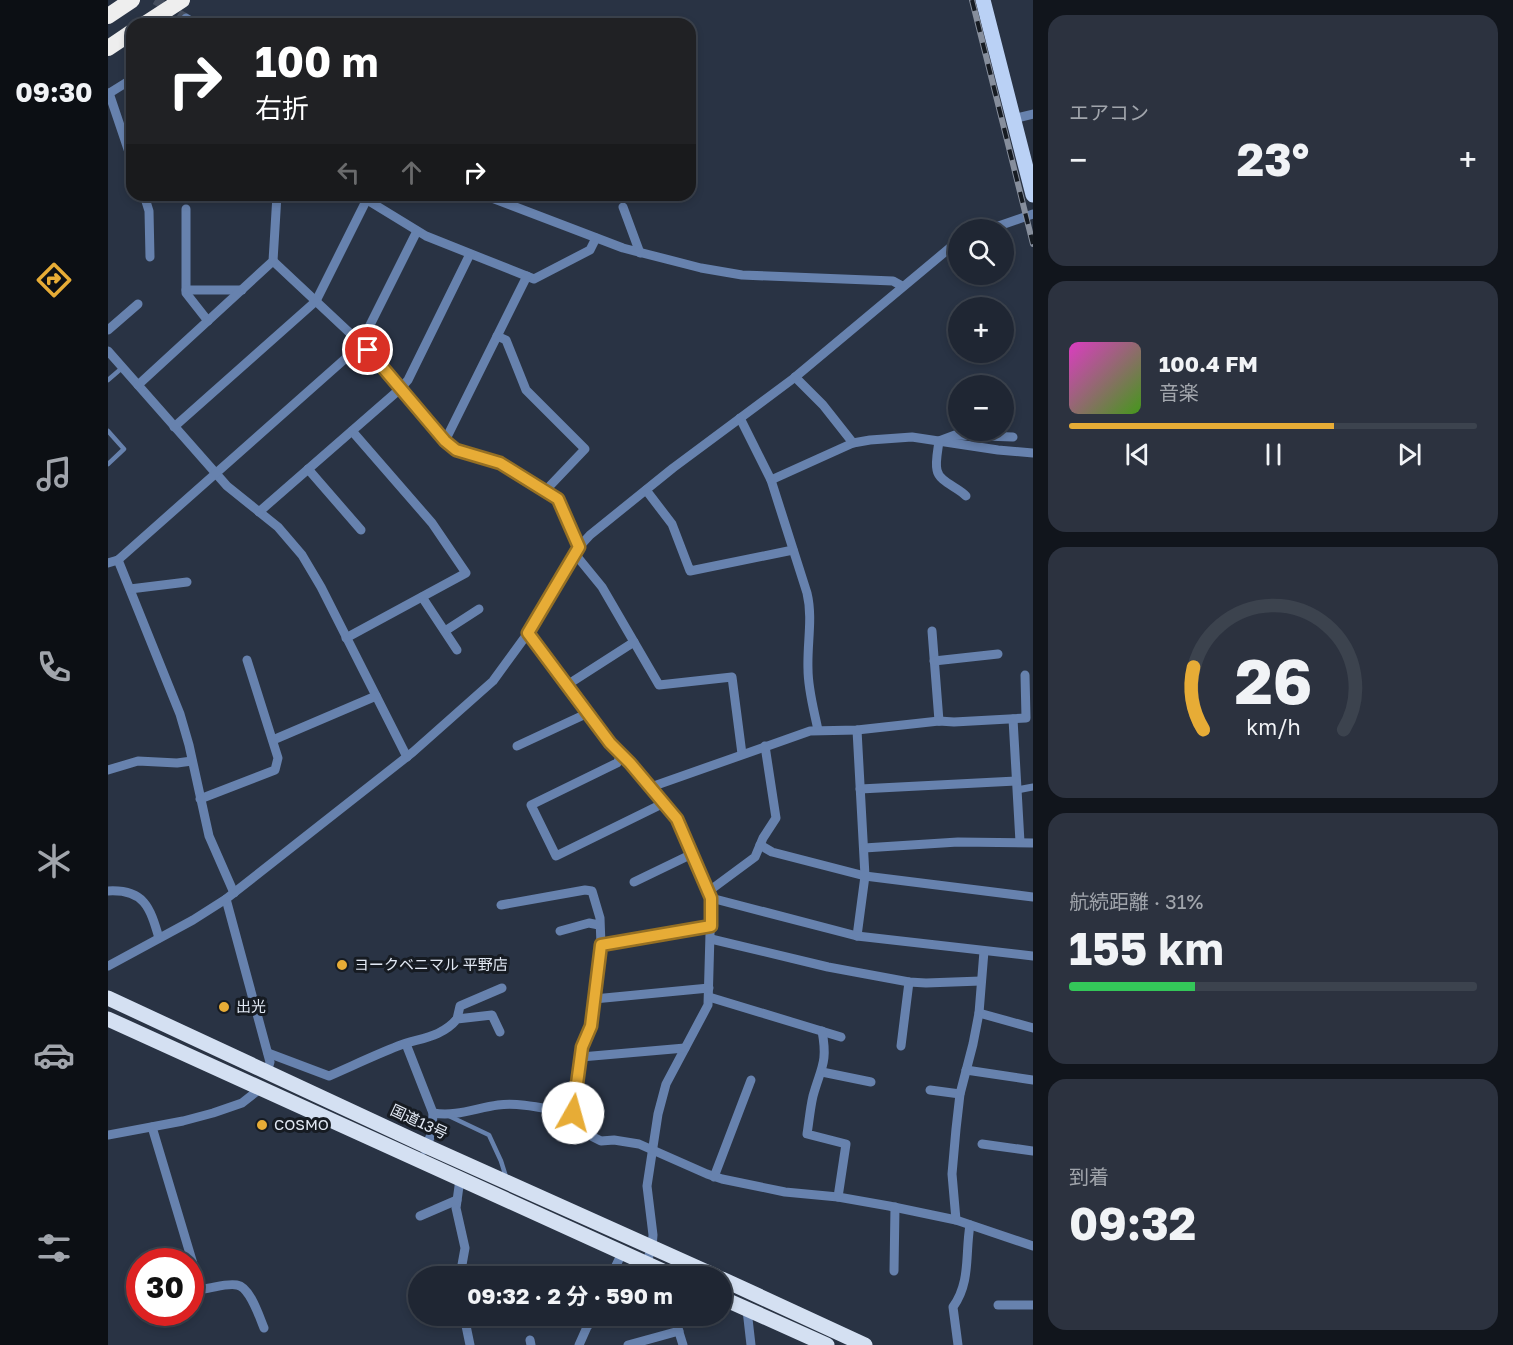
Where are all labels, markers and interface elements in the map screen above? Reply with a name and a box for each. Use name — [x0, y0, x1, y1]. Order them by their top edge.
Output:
text: 100 m — [255, 36, 378, 86]
icon: right — [156, 42, 234, 120]
text: 09:30 — [15, 76, 93, 108]
text: 右折 — [255, 92, 309, 124]
text: エアコン — [1069, 100, 1149, 124]
text: 23° — [1237, 132, 1309, 186]
text: − — [1069, 140, 1087, 179]
text: + — [1459, 140, 1477, 179]
icon: left — [332, 156, 365, 189]
icon: ahead — [395, 156, 428, 189]
icon: right — [458, 156, 491, 189]
map controls — [948, 219, 1014, 441]
button: search — [948, 219, 1014, 285]
icon: directions — [33, 259, 75, 301]
button: + — [948, 297, 1014, 363]
pin — [342, 324, 393, 375]
icon: arrive — [351, 333, 384, 366]
text: 100.4 FM — [1159, 350, 1258, 377]
button: − — [948, 375, 1014, 441]
text: 音楽 — [1159, 380, 1199, 404]
icon: previous — [1121, 438, 1154, 471]
icon: pause — [1257, 438, 1290, 471]
icon: next — [1393, 438, 1426, 471]
icon: music — [33, 453, 75, 495]
text: 26 — [1234, 643, 1312, 718]
icon: phone — [33, 646, 75, 688]
text: km/h — [1246, 714, 1300, 740]
icon: climate — [33, 840, 75, 882]
text: 航続距離 · 31% — [1069, 889, 1203, 913]
text: 155 km — [1069, 921, 1224, 975]
place label: ヨークベニマル 平野店 — [354, 955, 508, 973]
marker: ヨークベニマル 平野店 — [335, 958, 349, 972]
place label: 出光 — [236, 997, 266, 1015]
marker: 出光 — [217, 1000, 231, 1014]
icon: car — [33, 1034, 75, 1076]
position arrow — [541, 1081, 605, 1145]
street label: 国道13号 — [388, 1100, 451, 1142]
place label: COSMO — [274, 1115, 329, 1133]
marker: COSMO — [255, 1118, 269, 1132]
text: 到着 — [1069, 1164, 1109, 1188]
text: 09:32 — [1069, 1196, 1196, 1250]
icon: filters — [33, 1227, 75, 1269]
speed limit sign: 30 — [126, 1248, 204, 1326]
text: 09:32 · 2 分 · 590 m — [467, 1282, 673, 1309]

